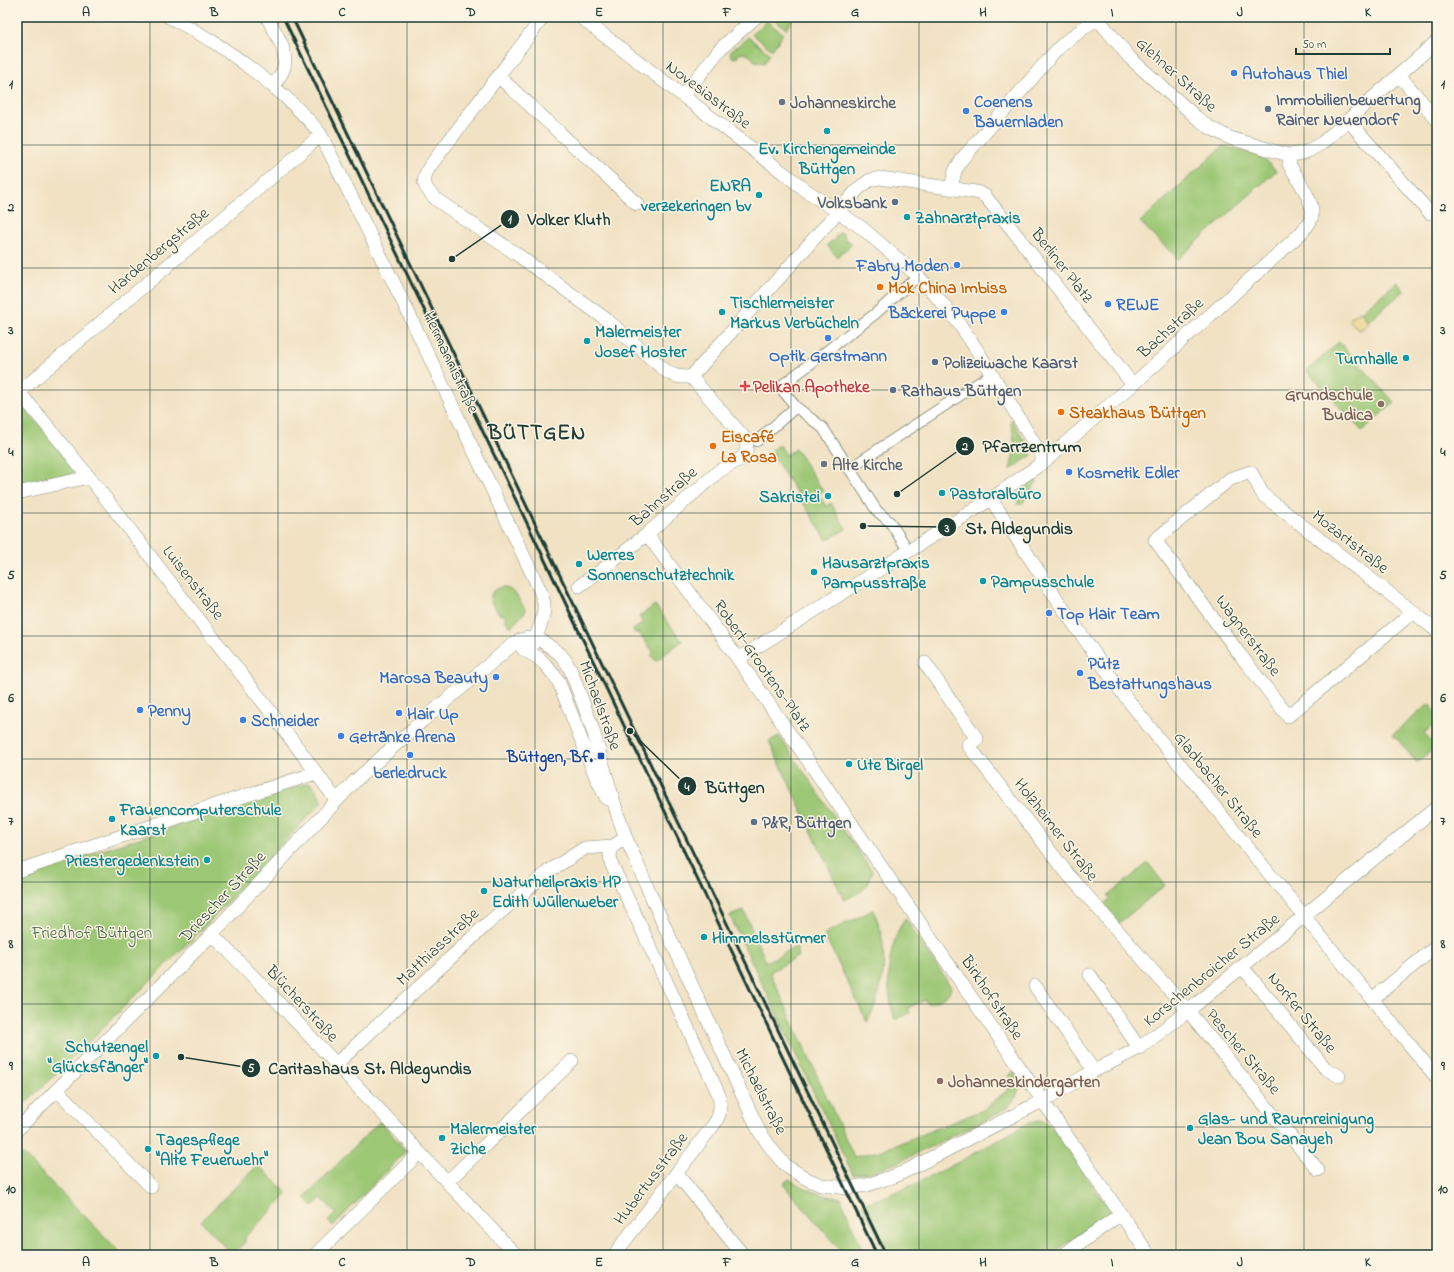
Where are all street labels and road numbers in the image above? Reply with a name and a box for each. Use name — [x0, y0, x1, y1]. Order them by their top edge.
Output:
street label: Glehner Straße — [1130, 32, 1223, 119]
street label: Novesiastraße — [660, 55, 756, 136]
street label: Hardenbergstraße — [103, 201, 216, 302]
street label: Berliner Platz — [1024, 222, 1100, 310]
street label: Bachstraße — [1132, 291, 1210, 365]
street label: Hermannistraße — [416, 307, 485, 418]
street label: Bahnstraße — [624, 460, 704, 534]
street label: Mozartstraße — [1306, 504, 1394, 581]
street label: Luisenstraße — [156, 540, 230, 626]
street label: Wagnerstraße — [1207, 590, 1287, 684]
street label: Robert-Grootens-Platz — [707, 595, 817, 738]
street label: Michaelstraße — [572, 657, 628, 754]
street label: Gladbacher Straße — [1167, 726, 1269, 844]
street label: Holzheimer Straße — [1008, 773, 1104, 887]
street label: Driescher Straße — [173, 845, 273, 949]
street label: Matthiasstraße — [391, 902, 485, 992]
street label: Korschenbroicher Straße — [1138, 907, 1286, 1033]
street label: Birkhofstraße — [954, 950, 1030, 1045]
street label: Blücherstraße — [259, 959, 344, 1048]
street label: Norfer Straße — [1261, 967, 1343, 1059]
street label: Pescher Straße — [1199, 1004, 1287, 1101]
street label: Michaelstraße — [728, 1044, 793, 1140]
street label: Hubertusstraße — [608, 1127, 695, 1231]

